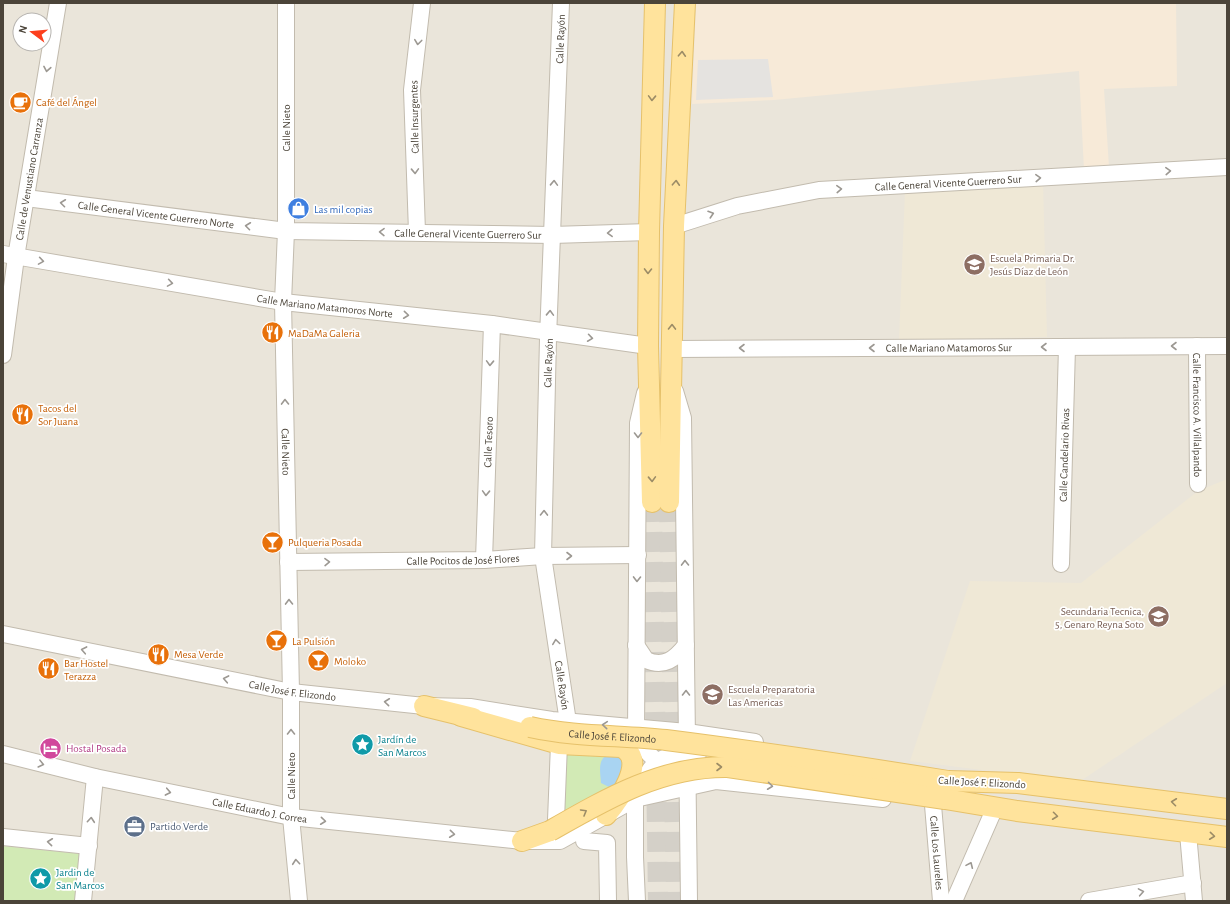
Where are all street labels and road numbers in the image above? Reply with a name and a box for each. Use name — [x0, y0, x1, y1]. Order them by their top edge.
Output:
street label: Calle Rayón — [554, 14, 567, 64]
street label: Calle Insurgentes — [408, 80, 421, 154]
street label: Calle Nieto — [281, 104, 292, 152]
street label: Calle de Venustiano Carranza — [14, 117, 45, 241]
street label: Calle General Vicente Guerrero Sur — [874, 174, 1022, 193]
street label: Calle General Vicente Guerrero Norte — [77, 200, 235, 230]
street label: Calle General Vicente Guerrero Sur — [394, 228, 542, 241]
street label: Calle Mariano Matamoros Norte — [256, 293, 393, 320]
street label: Calle Rayón — [542, 338, 555, 388]
street label: Calle Mariano Matamoros Sur — [886, 342, 1013, 354]
street label: Calle Francisco A. Villalpando — [1191, 353, 1203, 477]
street label: Calle Candelario Rivas — [1058, 408, 1071, 502]
street label: Calle Tesoro — [482, 416, 495, 468]
street label: Calle Nieto — [280, 428, 292, 476]
street label: Calle Pocitos de José Flores — [406, 553, 520, 567]
street label: Calle Rayón — [553, 660, 571, 711]
street label: Calle José F. Elizondo — [248, 679, 336, 703]
street label: Calle José F. Elizondo — [568, 728, 657, 745]
street label: Calle Nieto — [286, 752, 297, 800]
street label: Calle José F. Elizondo — [938, 775, 1026, 790]
street label: Calle Eduardo J. Correa — [211, 796, 308, 825]
street label: Calle Los Laureles — [928, 815, 945, 891]

